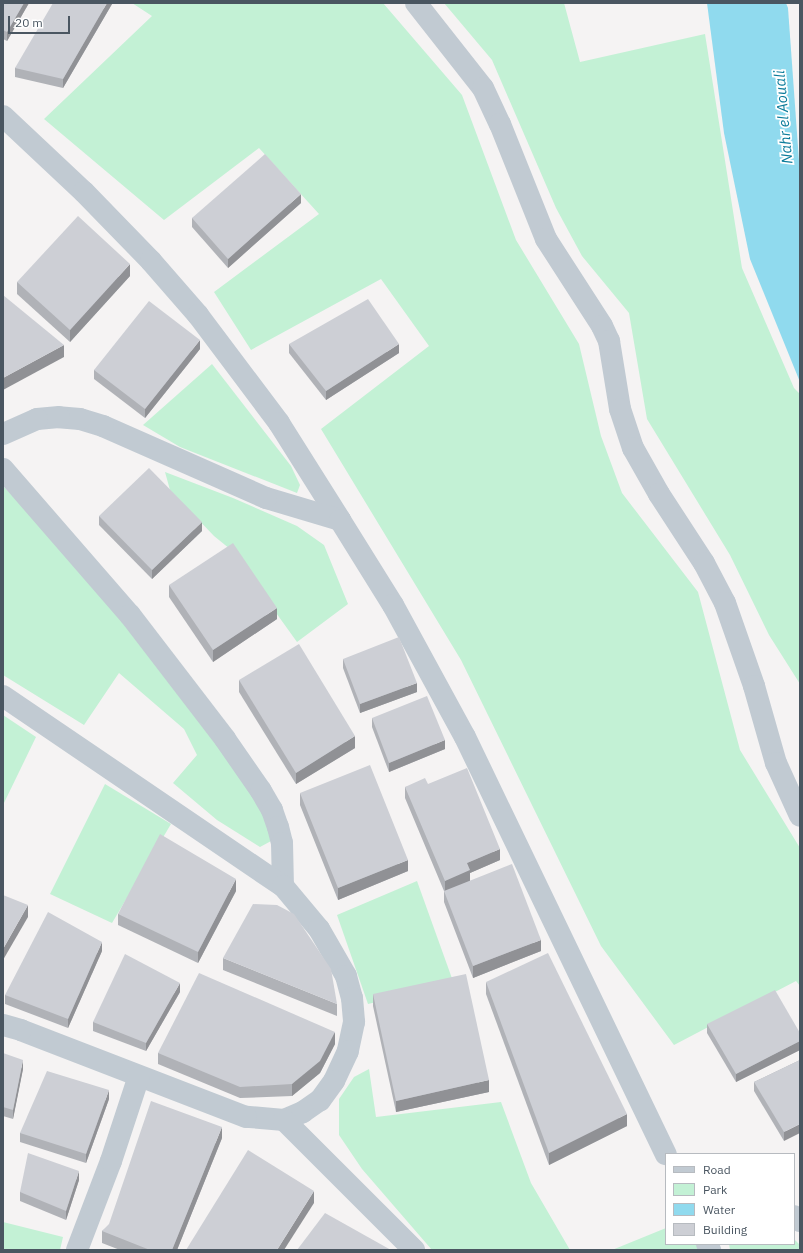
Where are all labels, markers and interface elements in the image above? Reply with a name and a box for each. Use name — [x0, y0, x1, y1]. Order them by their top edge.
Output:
scale bar — [10, 8, 72, 34]
text: 20 m — [15, 15, 43, 30]
water label: Nahr el Aouali — [770, 69, 796, 165]
legend — [665, 1153, 795, 1245]
text: Road — [703, 1162, 731, 1177]
text: Park — [703, 1182, 727, 1197]
text: Water — [703, 1202, 735, 1217]
text: Building — [703, 1222, 747, 1237]

